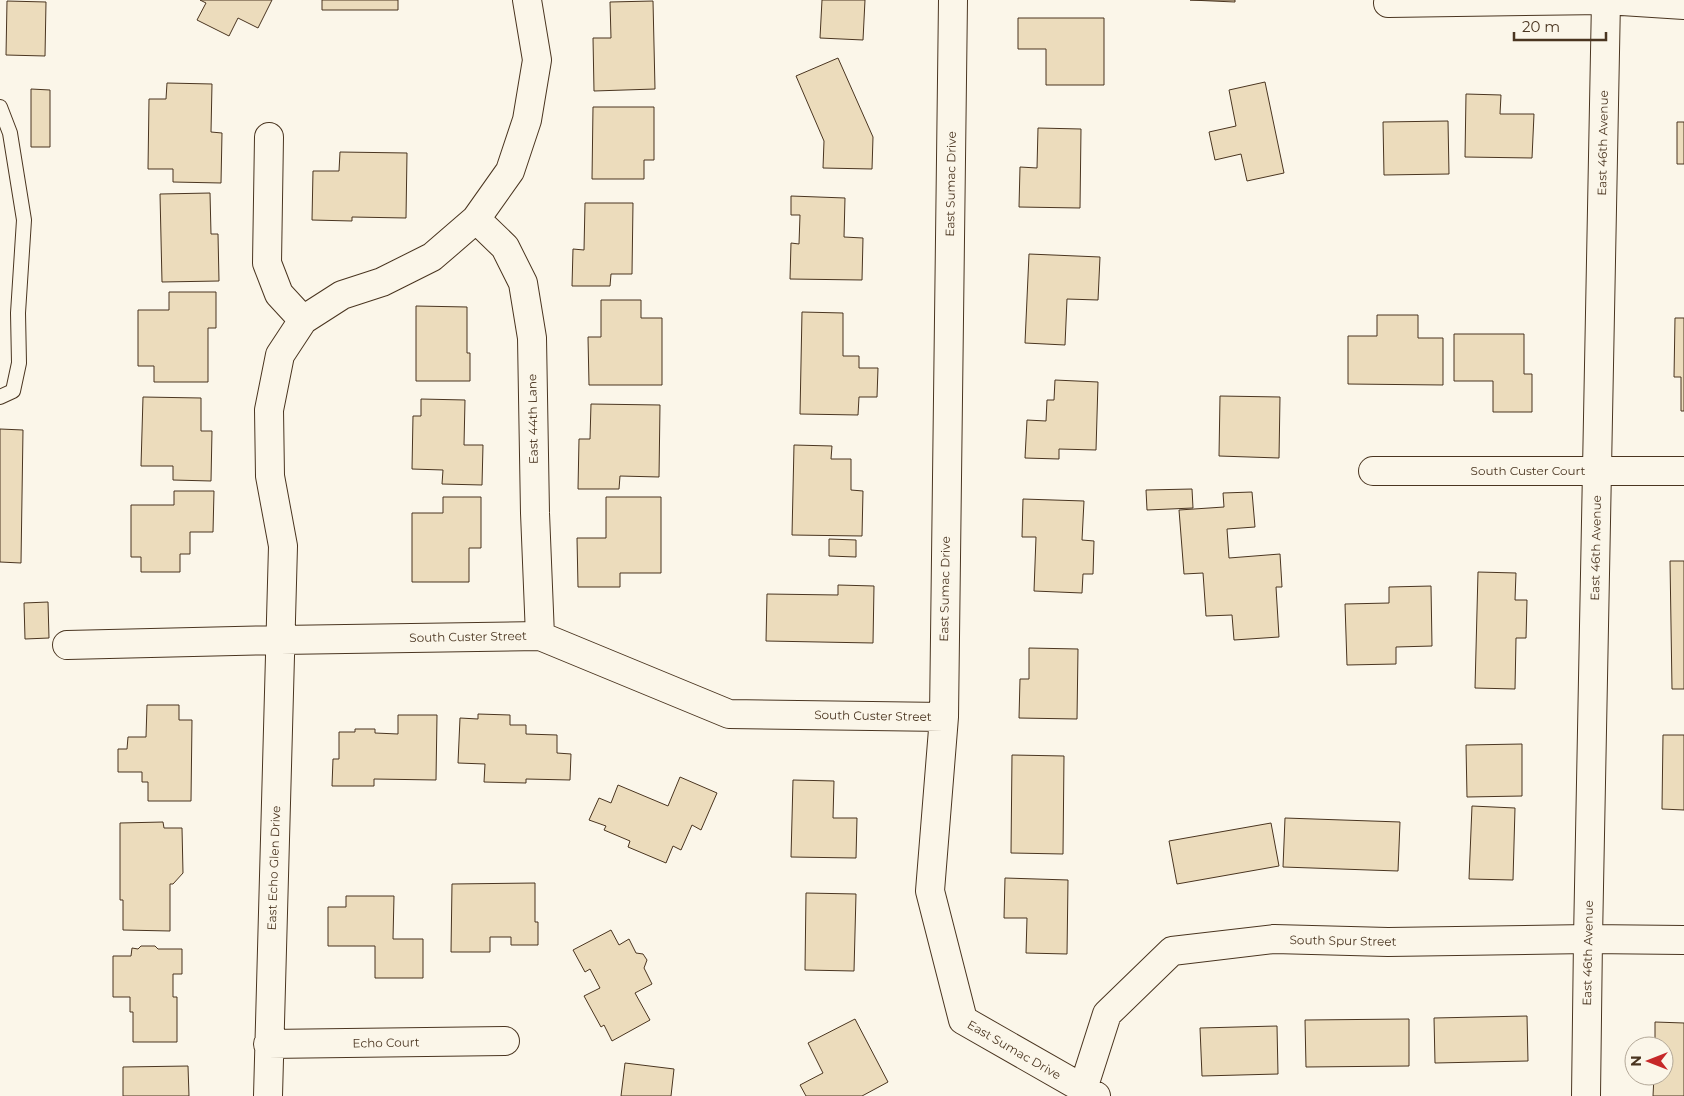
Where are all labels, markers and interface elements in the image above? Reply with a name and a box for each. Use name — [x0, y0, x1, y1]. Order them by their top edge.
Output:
scale bar — [1514, 10, 1606, 42]
text: 20 m — [1522, 17, 1560, 36]
street label: East 46th Avenue — [1594, 90, 1611, 196]
street label: East Sumac Drive — [942, 131, 959, 237]
street label: East 44th Lane — [524, 374, 541, 464]
street label: South Custer Court — [1471, 463, 1586, 478]
street label: East 46th Avenue — [1587, 495, 1604, 601]
street label: East Sumac Drive — [936, 536, 953, 642]
street label: South Custer Street — [409, 628, 527, 645]
street label: South Custer Street — [814, 707, 932, 724]
street label: East Echo Glen Drive — [264, 805, 283, 931]
street label: East 46th Avenue — [1579, 900, 1596, 1006]
street label: South Spur Street — [1289, 932, 1397, 949]
street label: East Sumac Drive — [965, 1017, 1064, 1082]
street label: Echo Court — [352, 1034, 420, 1051]
north arrow — [1624, 1036, 1674, 1086]
text: N — [1627, 1055, 1645, 1067]

